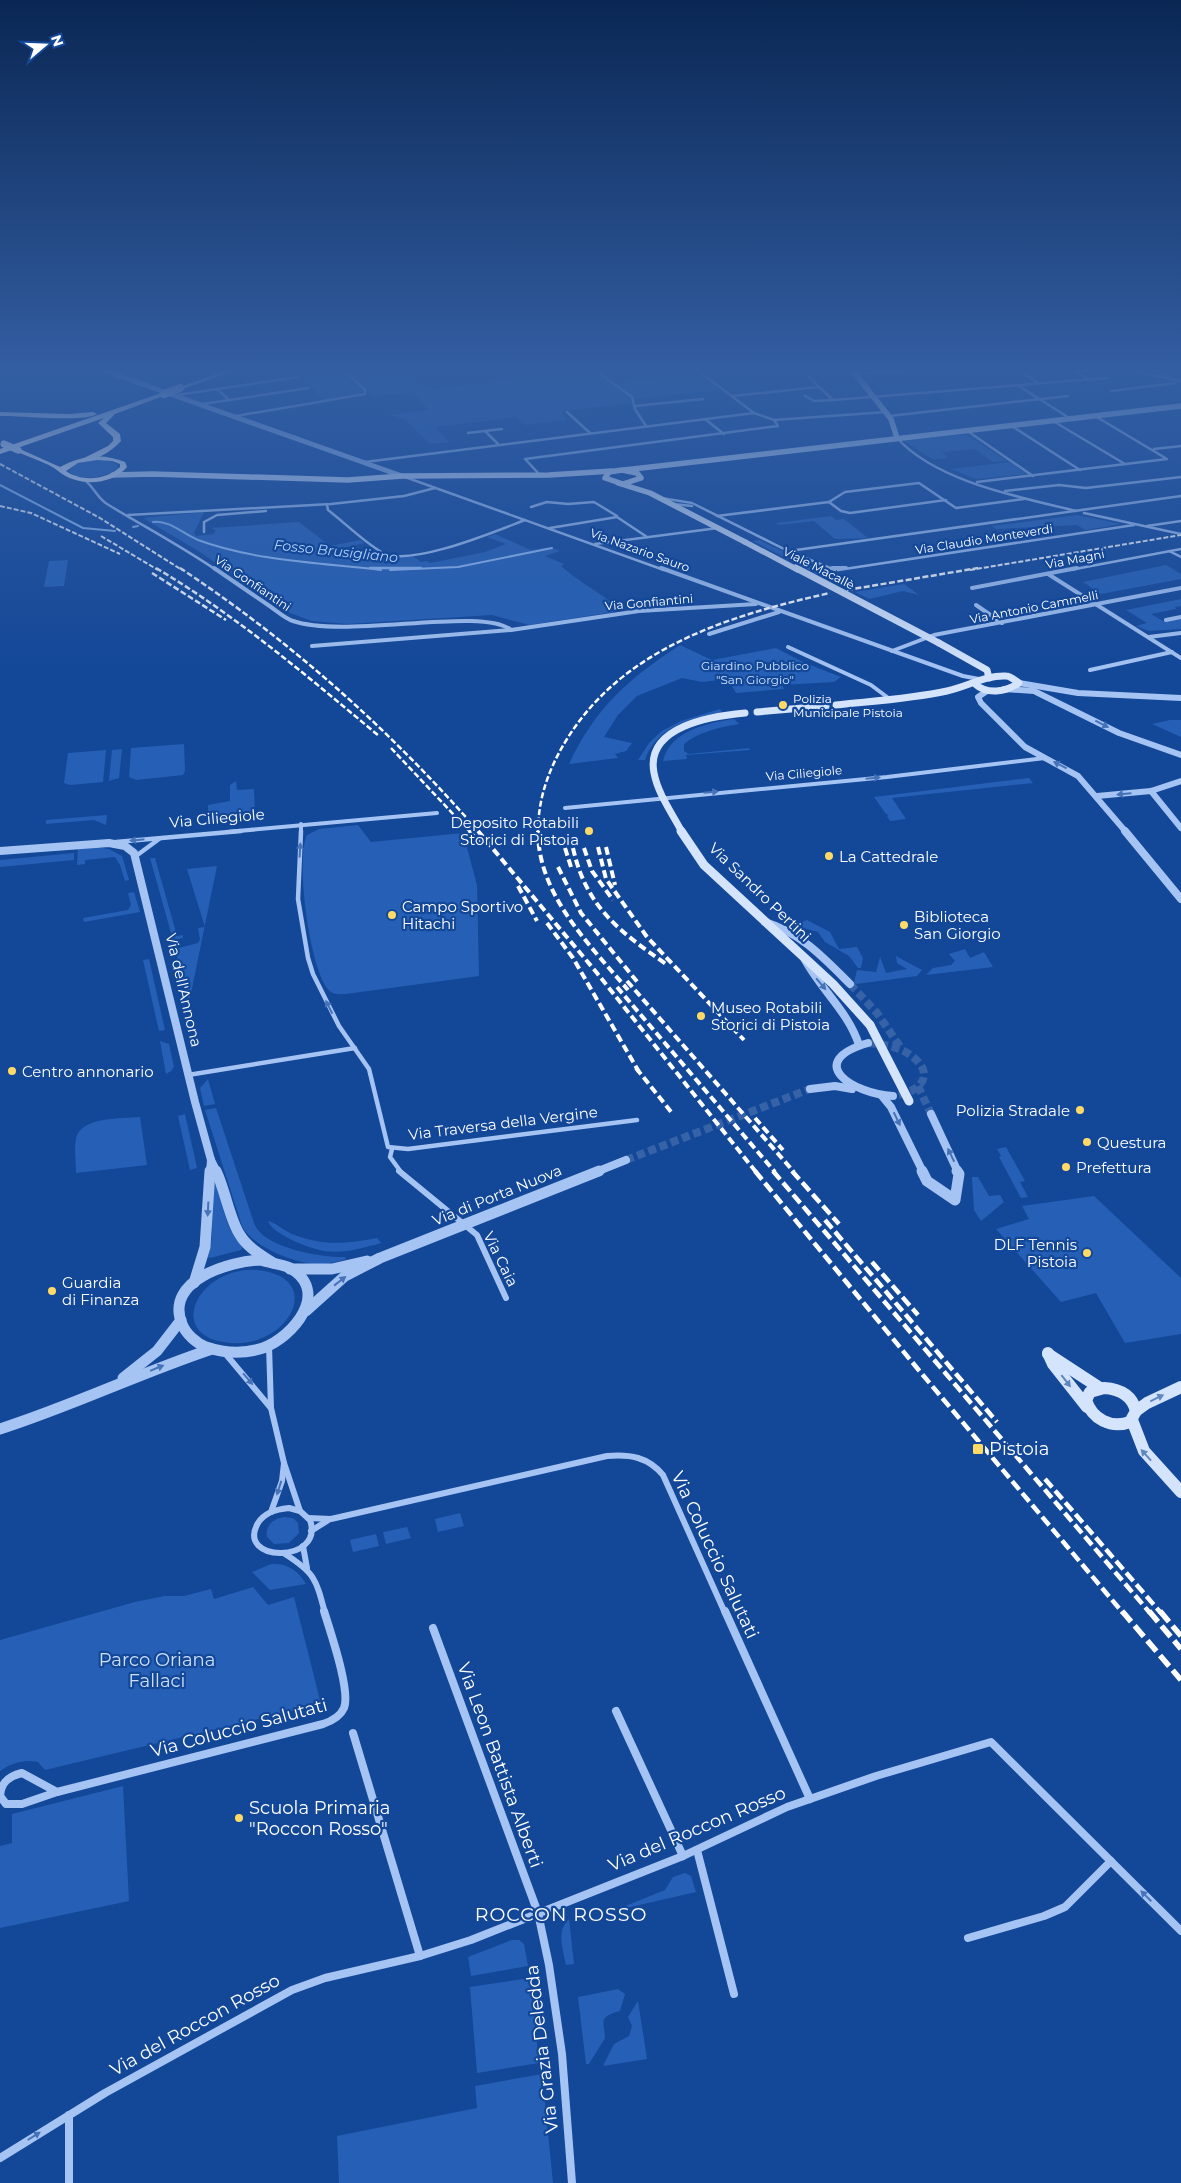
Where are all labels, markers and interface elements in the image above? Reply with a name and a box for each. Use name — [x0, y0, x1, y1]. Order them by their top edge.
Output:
north arrow — [20, 20, 70, 70]
text: N — [47, 32, 68, 49]
street label: Via Claudio Monteverdi — [914, 521, 1054, 557]
street label: Via Nazario Sauro — [588, 525, 692, 575]
water label: Fosso Brusigliano — [273, 536, 399, 566]
street label: Viale Macallè — [781, 544, 857, 592]
street label: Via Magni — [1044, 546, 1106, 572]
street label: Via Gonfiantini — [212, 552, 294, 614]
street label: Via Antonio Cammelli — [969, 587, 1099, 627]
street label: Via Gonfiantini — [604, 591, 694, 613]
park label: Giardino Pubblico "San Giorgio" — [701, 658, 809, 687]
place label: Polizia Municipale Pistoia — [793, 691, 903, 720]
marker: Polizia Municipale Pistoia — [777, 699, 789, 711]
one-way arrow — [1095, 720, 1109, 728]
one-way arrow — [1053, 761, 1067, 769]
street label: Via Ciliegiole — [765, 762, 843, 784]
one-way arrow — [866, 774, 882, 782]
one-way arrow — [704, 788, 720, 796]
one-way arrow — [1116, 790, 1132, 798]
street label: Via Ciliegiole — [169, 804, 265, 832]
place label: Deposito Rotabili Storici di Pistoia — [450, 813, 579, 849]
marker: Deposito Rotabili Storici di Pistoia — [583, 825, 595, 837]
one-way arrow — [129, 836, 145, 844]
street label: Via Sandro Pertini — [705, 838, 815, 946]
one-way arrow — [296, 841, 304, 857]
place label: La Cattedrale — [839, 847, 938, 866]
marker: La Cattedrale — [823, 850, 835, 862]
place label: Campo Sportivo Hitachi — [402, 897, 523, 933]
place label: Biblioteca San Giorgio — [914, 907, 1001, 943]
marker: Campo Sportivo Hitachi — [386, 909, 398, 921]
marker: Biblioteca San Giorgio — [898, 919, 910, 931]
street label: Via dell'Annona — [162, 931, 206, 1049]
one-way arrow — [815, 978, 827, 990]
place label: Museo Rotabili Storici di Pistoia — [711, 998, 830, 1034]
one-way arrow — [325, 999, 333, 1014]
marker: Museo Rotabili Storici di Pistoia — [695, 1010, 707, 1022]
place label: Centro annonario — [22, 1062, 154, 1081]
marker: Centro annonario — [6, 1065, 18, 1077]
place label: Polizia Stradale — [956, 1101, 1070, 1120]
street label: Via Traversa della Vergine — [407, 1102, 599, 1144]
marker: Polizia Stradale — [1074, 1104, 1086, 1116]
one-way arrow — [893, 1112, 901, 1126]
place label: Questura — [1097, 1133, 1166, 1152]
marker: Questura — [1081, 1136, 1093, 1148]
one-way arrow — [947, 1148, 955, 1163]
place label: Prefettura — [1076, 1158, 1152, 1177]
street label: Via di Porta Nuova — [429, 1160, 565, 1230]
marker: Prefettura — [1060, 1161, 1072, 1173]
one-way arrow — [204, 1201, 212, 1217]
street label: Via Caia — [479, 1228, 523, 1290]
place label: DLF Tennis Pistoia — [994, 1235, 1077, 1271]
marker: DLF Tennis Pistoia — [1081, 1247, 1093, 1259]
place label: Guardia di Finanza — [62, 1273, 139, 1309]
one-way arrow — [333, 1275, 346, 1286]
marker: Guardia di Finanza — [46, 1285, 58, 1297]
one-way arrow — [149, 1364, 164, 1371]
one-way arrow — [242, 1372, 254, 1384]
one-way arrow — [1061, 1374, 1072, 1387]
one-way arrow — [1150, 1394, 1165, 1402]
place label: Pistoia — [989, 1438, 1049, 1460]
marker: Pistoia — [971, 1442, 985, 1456]
one-way arrow — [1141, 1448, 1152, 1461]
street label: Via Coluccio Salutati — [667, 1468, 763, 1642]
one-way arrow — [275, 1480, 283, 1495]
park label: Parco Oriana Fallaci — [99, 1649, 215, 1692]
street label: Via Leon Battista Alberti — [453, 1659, 547, 1871]
street label: Via Coluccio Salutati — [148, 1694, 330, 1762]
street label: Via del Roccon Rosso — [605, 1782, 789, 1876]
place label: Scuola Primaria "Roccon Rosso" — [249, 1797, 390, 1840]
marker: Scuola Primaria "Roccon Rosso" — [233, 1812, 245, 1824]
one-way arrow — [1141, 1890, 1153, 1902]
district label: ROCCON ROSSO — [475, 1903, 647, 1926]
street label: Via Grazia Deledda — [521, 1964, 563, 2134]
street label: Via del Roccon Rosso — [106, 1969, 284, 2081]
one-way arrow — [28, 2132, 41, 2141]

